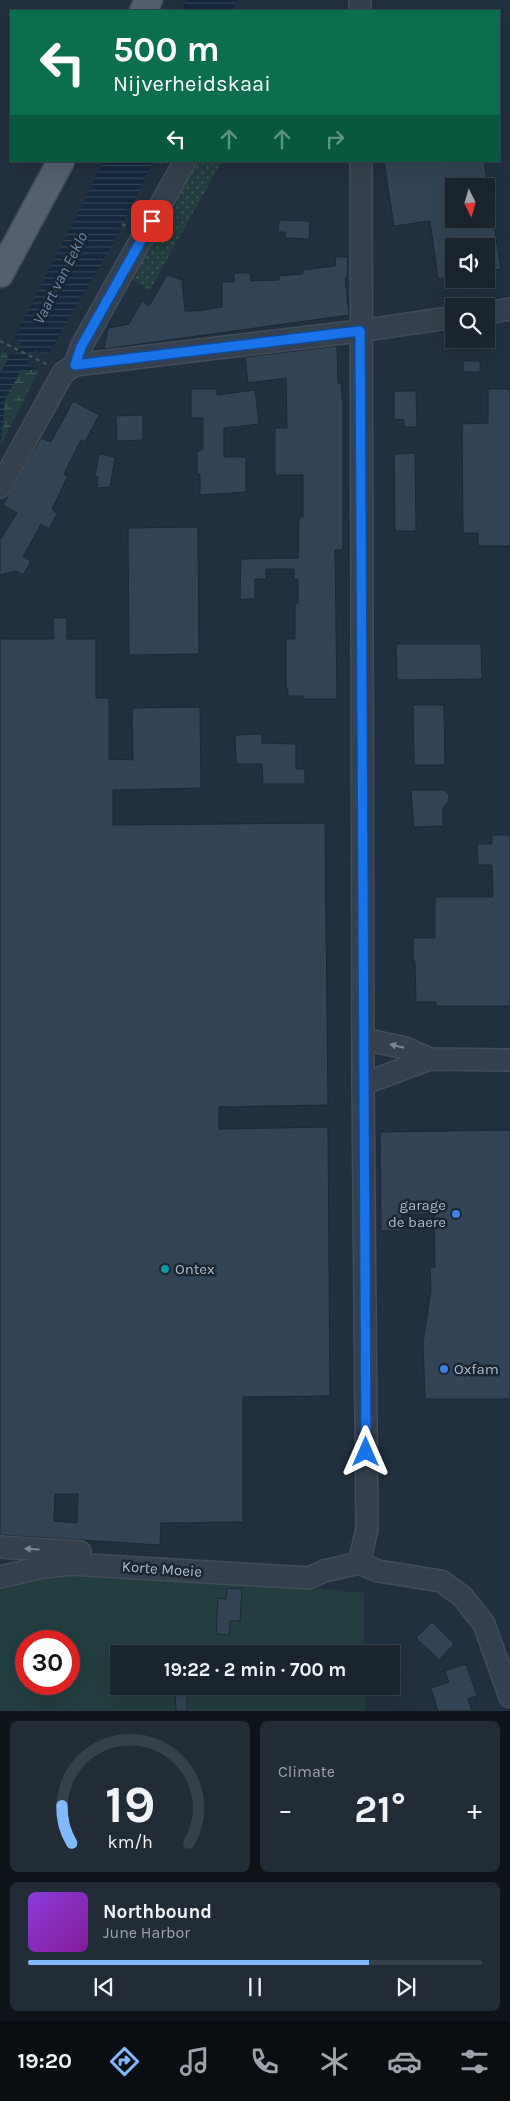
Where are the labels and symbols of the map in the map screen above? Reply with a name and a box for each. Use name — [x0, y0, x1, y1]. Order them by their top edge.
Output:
north arrow — [445, 178, 495, 228]
pin — [131, 200, 173, 242]
water label: Vaart van Eeklo — [29, 229, 91, 327]
one-way arrow — [390, 1042, 405, 1050]
place label: garage de baere — [388, 1196, 446, 1231]
marker: garage de baere — [450, 1208, 462, 1220]
place label: Ontex — [175, 1260, 215, 1278]
marker: Ontex — [159, 1263, 171, 1275]
place label: Oxfam — [454, 1360, 499, 1378]
marker: Oxfam — [438, 1363, 450, 1375]
position arrow — [339, 1425, 391, 1477]
one-way arrow — [24, 1545, 40, 1553]
street label: Korte Moeie — [121, 1557, 203, 1581]
speed limit sign: 30 — [15, 1630, 80, 1695]

